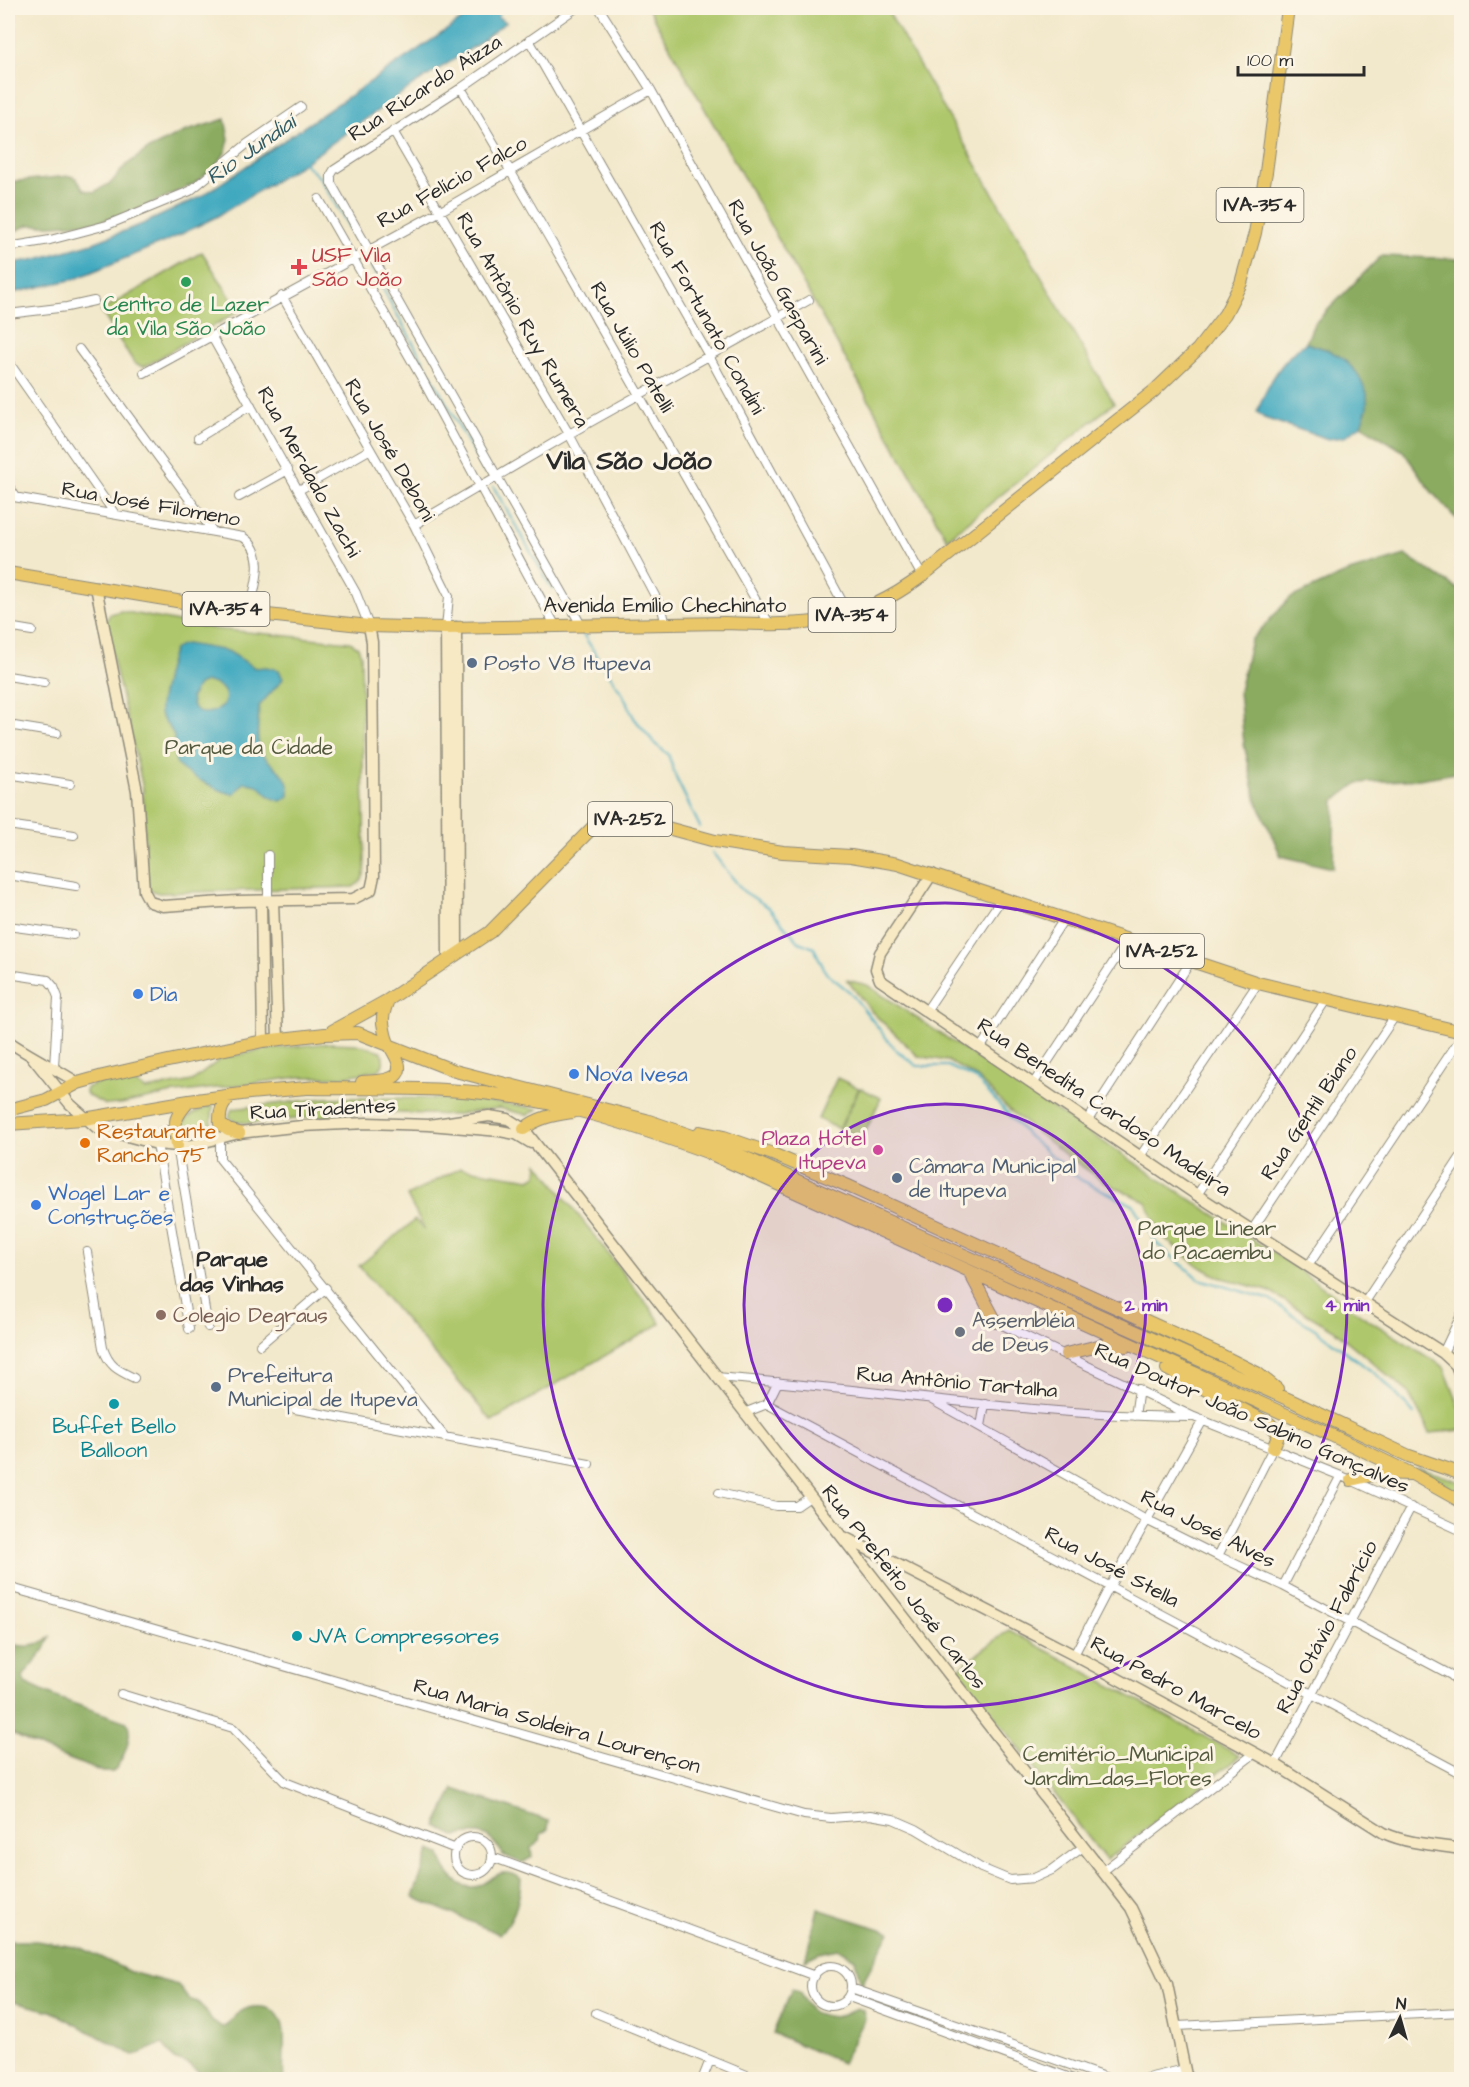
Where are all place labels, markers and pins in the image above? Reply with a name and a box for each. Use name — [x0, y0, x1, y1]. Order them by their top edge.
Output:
place label: USF Vila São João — [312, 241, 402, 294]
marker: USF Vila São João — [290, 258, 308, 276]
marker: Centro de Lazer da Vila São João — [179, 275, 193, 289]
place label: Centro de Lazer da Vila São João — [103, 290, 269, 343]
place label: Posto V8 Itupeva — [484, 649, 651, 679]
marker: Posto V8 Itupeva — [465, 656, 479, 670]
place label: Dia — [150, 980, 178, 1009]
marker: Dia — [131, 987, 145, 1001]
place label: Nova Ivesa — [586, 1060, 688, 1089]
marker: Nova Ivesa — [567, 1067, 581, 1081]
place label: Restaurante Rancho 75 — [97, 1117, 216, 1170]
place label: Plaza Hotel Itupeva — [761, 1124, 866, 1178]
marker: Restaurante Rancho 75 — [78, 1136, 92, 1150]
marker: Plaza Hotel Itupeva — [871, 1143, 885, 1157]
place label: Câmara Municipal de Itupeva — [909, 1152, 1076, 1206]
marker: Câmara Municipal de Itupeva — [890, 1171, 904, 1185]
place label: Wogel Lar e Construções — [48, 1179, 173, 1232]
marker: Wogel Lar e Construções — [29, 1198, 43, 1212]
centre of rings — [935, 1295, 955, 1315]
place label: Colegio Degraus — [173, 1301, 328, 1332]
place label: Assembléia de Deus — [972, 1306, 1075, 1359]
marker: Colegio Degraus — [154, 1308, 168, 1322]
marker: Assembléia de Deus — [953, 1325, 967, 1339]
place label: Prefeitura Municipal de Itupeva — [228, 1361, 418, 1415]
marker: Prefeitura Municipal de Itupeva — [209, 1380, 223, 1394]
marker: Buffet Bello Balloon — [107, 1397, 121, 1411]
place label: Buffet Bello Balloon — [52, 1412, 176, 1465]
place label: JVA Compressores — [309, 1622, 499, 1652]
marker: JVA Compressores — [290, 1629, 304, 1643]

